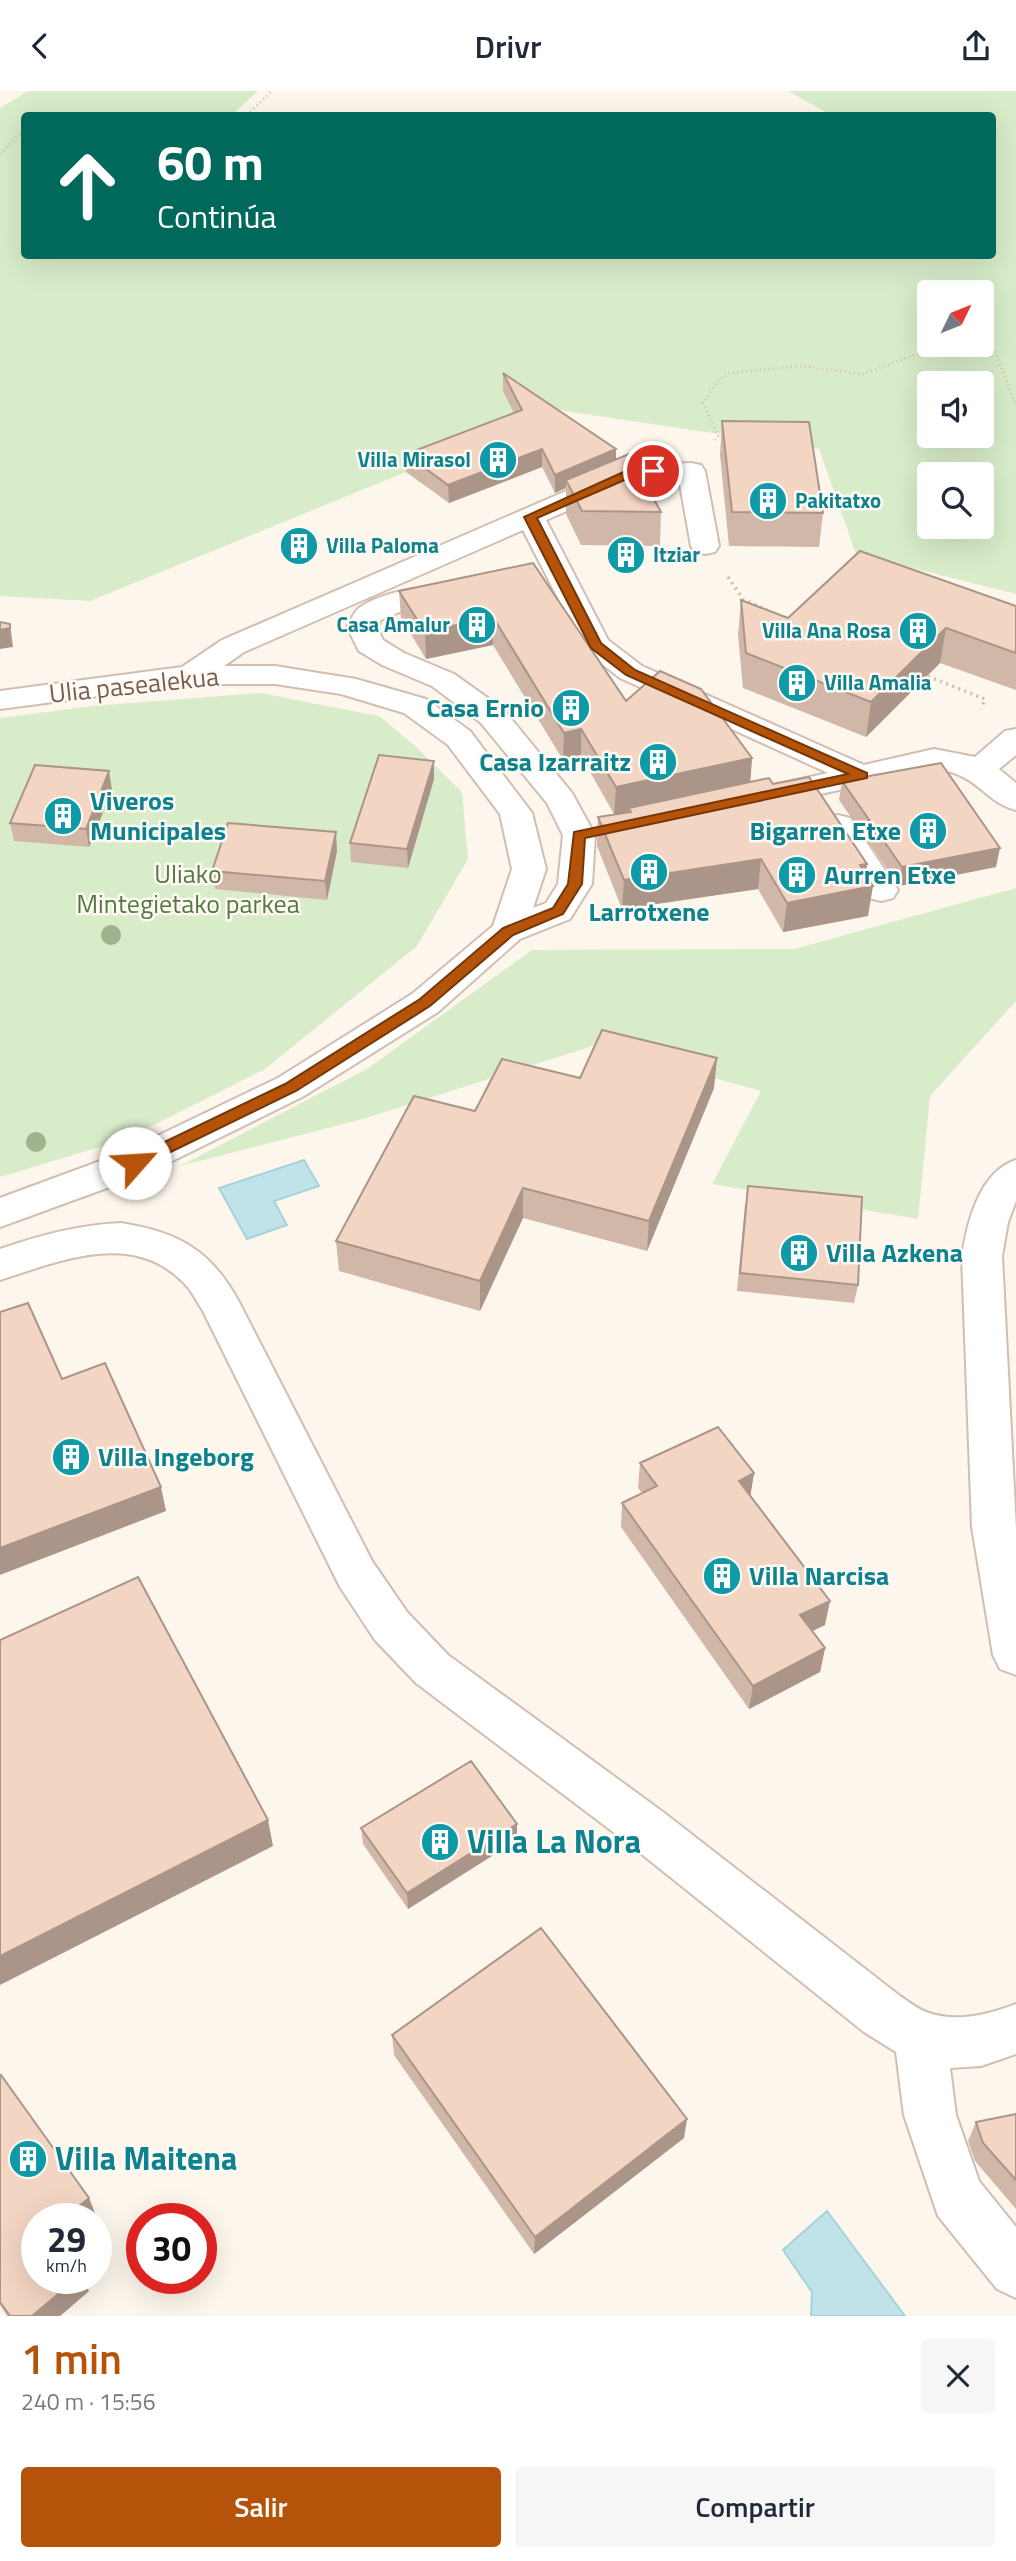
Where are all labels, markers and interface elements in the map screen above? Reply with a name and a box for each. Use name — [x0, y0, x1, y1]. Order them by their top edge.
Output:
text: Drivr — [474, 22, 542, 70]
icon: back — [21, 27, 59, 65]
icon: share — [957, 27, 995, 65]
text: 60 m — [157, 124, 264, 199]
icon: ahead — [42, 140, 133, 231]
text: Continúa — [157, 192, 277, 240]
north arrow — [917, 280, 994, 357]
map controls — [917, 280, 994, 539]
button: sound — [917, 371, 994, 448]
building icon: Villa Mirasol — [477, 439, 519, 481]
pin — [623, 441, 683, 501]
place label: Villa Mirasol — [357, 443, 471, 475]
icon: arrive — [634, 452, 672, 490]
button: search — [917, 462, 994, 539]
building icon: Pakitatxo — [747, 480, 789, 522]
place label: Pakitatxo — [795, 484, 881, 516]
building icon: Villa Paloma — [278, 525, 320, 567]
place label: Villa Paloma — [326, 529, 439, 561]
building icon: Itziar — [605, 534, 647, 576]
place label: Itziar — [653, 538, 700, 570]
building icon: Casa Amalur — [456, 604, 498, 646]
place label: Casa Amalur — [337, 608, 450, 640]
building icon: Villa Ana Rosa — [897, 610, 939, 652]
place label: Villa Ana Rosa — [762, 614, 891, 646]
street label: Ulia pasealekua — [47, 656, 221, 713]
building icon: Villa Amalia — [776, 662, 818, 704]
place label: Villa Amalia — [824, 666, 932, 698]
building icon: Casa Ernio — [550, 687, 592, 729]
place label: Casa Ernio — [426, 688, 544, 727]
building icon: Casa Izarraitz — [637, 741, 679, 783]
place label: Casa Izarraitz — [479, 742, 631, 781]
place label: Viveros Municipales — [90, 781, 226, 850]
building icon: Viveros Municipales — [42, 795, 84, 837]
building icon: Bigarren Etxe — [907, 810, 949, 852]
place label: Bigarren Etxe — [749, 811, 901, 850]
building icon: Larrotxene — [628, 851, 670, 893]
park label: Uliako Mintegietako parkea — [76, 854, 300, 923]
building icon: Aurren Etxe — [776, 854, 818, 896]
place label: Aurren Etxe — [824, 855, 956, 894]
place label: Larrotxene — [588, 892, 710, 931]
position arrow — [98, 1126, 172, 1200]
building icon: Villa Azkena — [778, 1232, 820, 1274]
place label: Villa Azkena — [826, 1233, 963, 1272]
building icon: Villa Ingeborg — [50, 1436, 92, 1478]
place label: Villa Ingeborg — [98, 1437, 254, 1476]
building icon: Villa Narcisa — [701, 1555, 743, 1597]
place label: Villa Narcisa — [749, 1556, 889, 1595]
place label: Villa La Nora — [467, 1817, 641, 1865]
building icon: Villa La Nora — [419, 1821, 461, 1863]
place label: Villa Maitena — [55, 2134, 237, 2182]
building icon: Villa Maitena — [7, 2138, 49, 2180]
speed limit sign: 30 — [126, 2203, 217, 2294]
text: 29 — [47, 2212, 86, 2266]
text: km/h — [46, 2252, 87, 2279]
text: 1 min — [21, 2326, 122, 2390]
button: close — [921, 2339, 995, 2413]
text: 240 m · 15:56 — [21, 2384, 156, 2419]
button: Salir — [21, 2467, 501, 2547]
button: Compartir — [515, 2467, 995, 2547]

